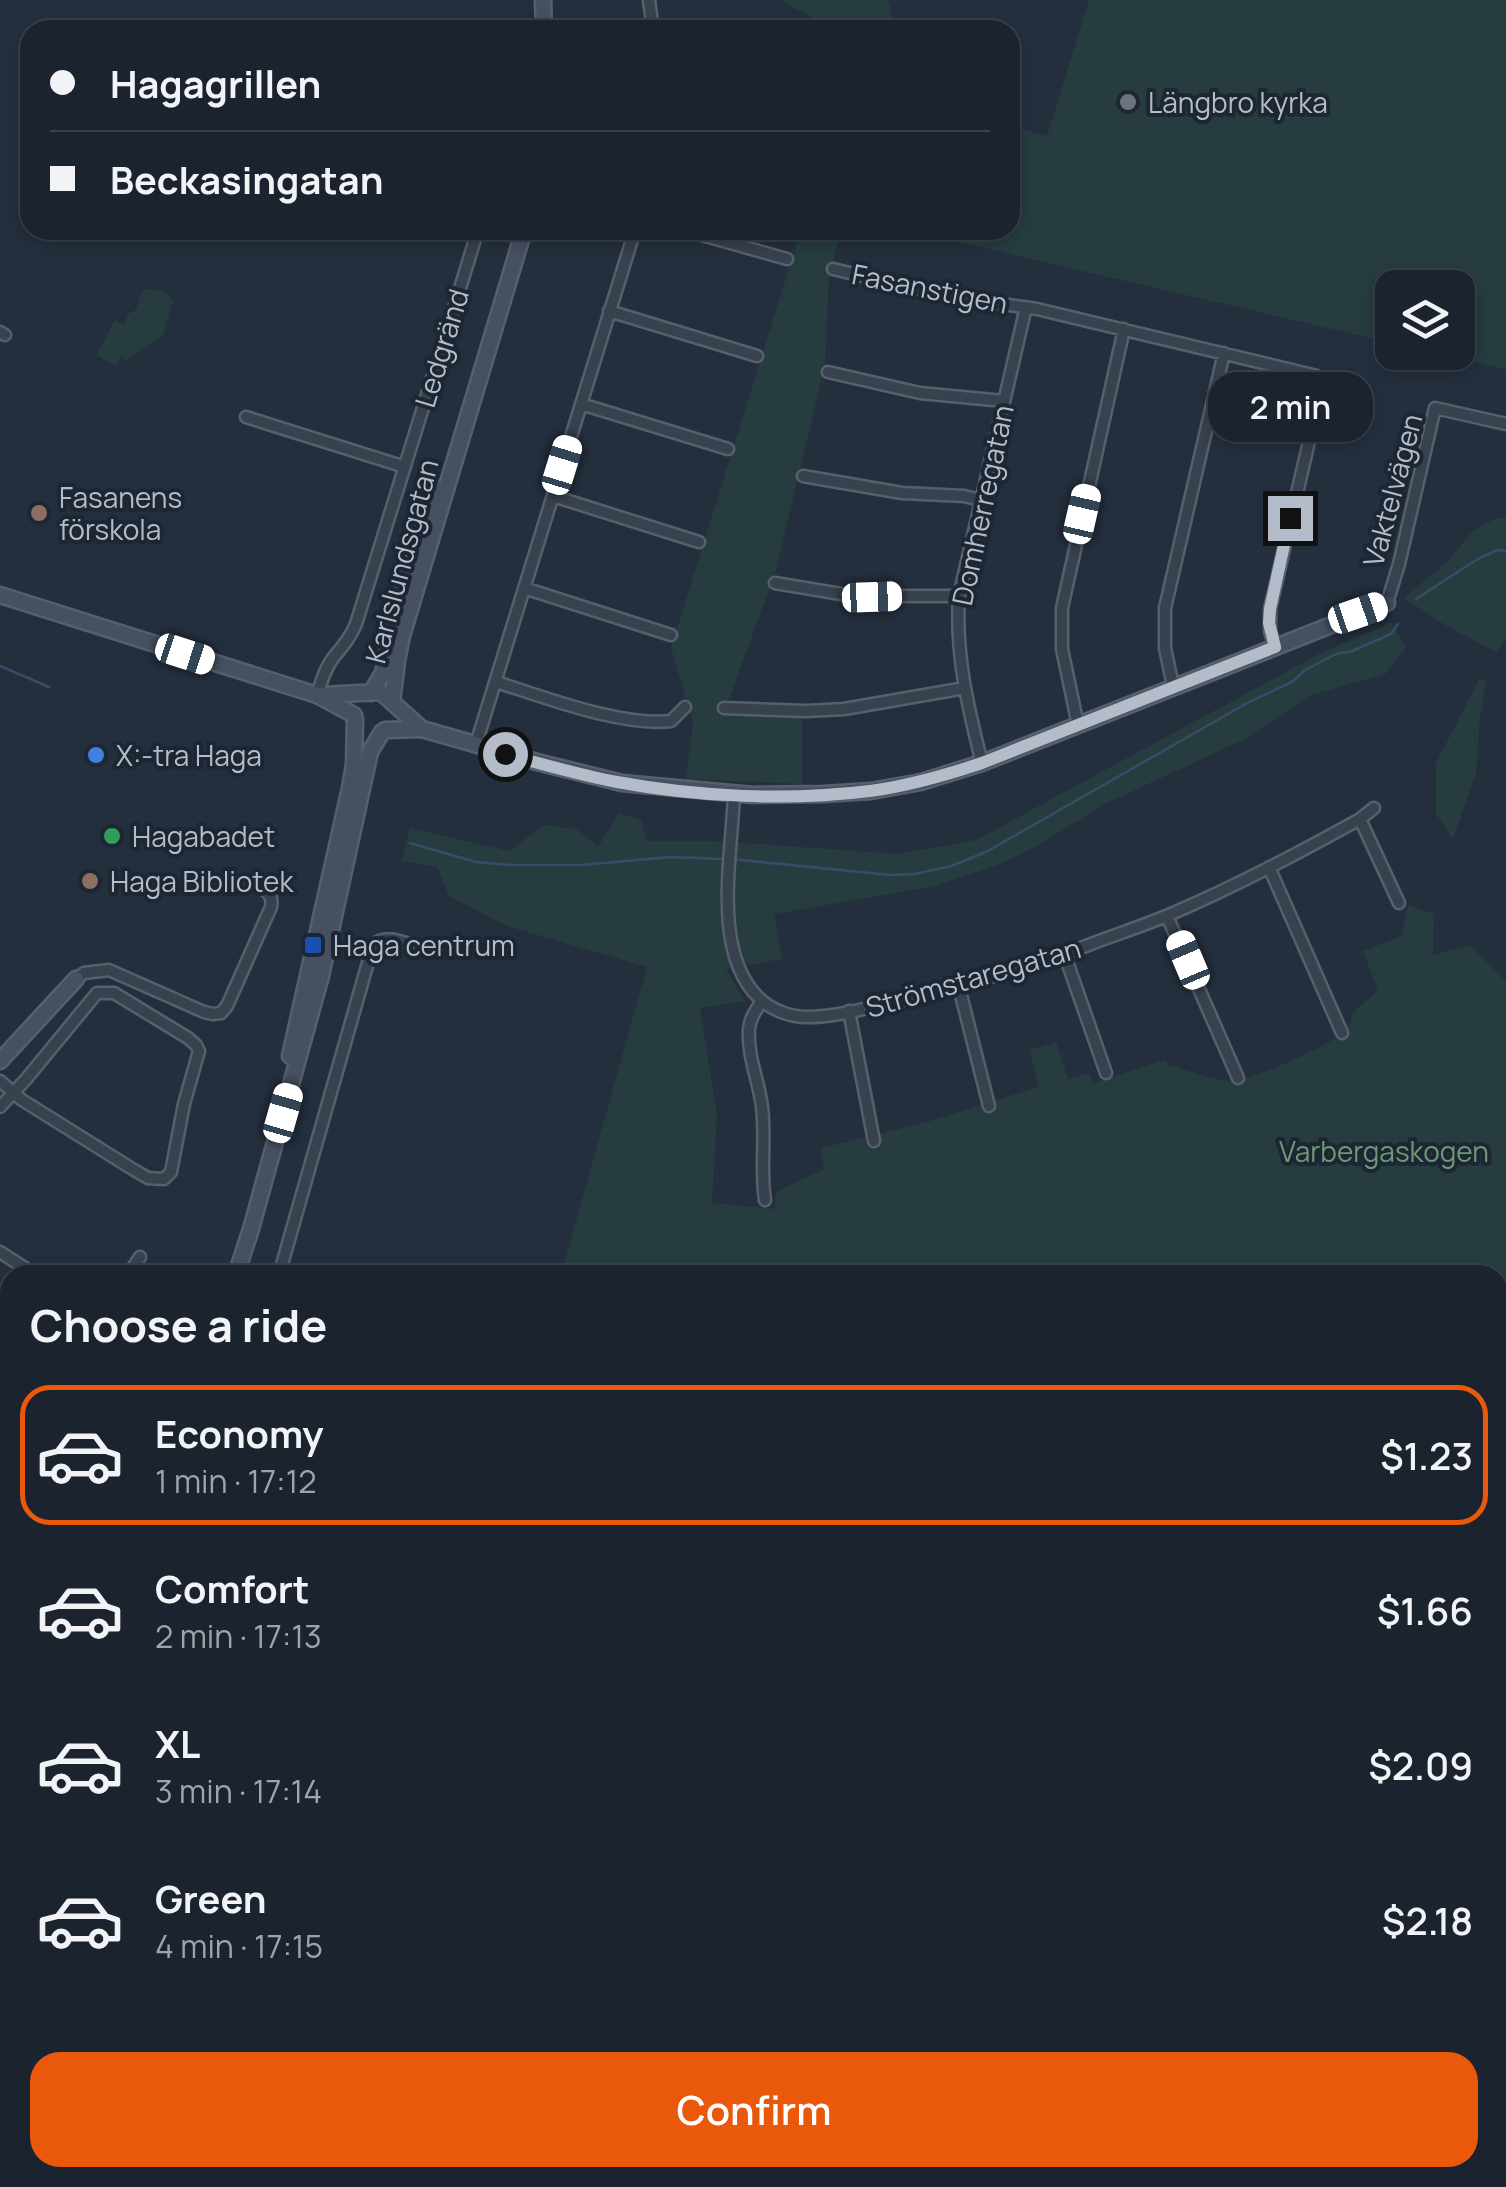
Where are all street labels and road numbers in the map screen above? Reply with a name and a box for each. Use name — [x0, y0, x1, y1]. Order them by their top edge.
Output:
street label: Fasanstigen — [849, 254, 1011, 322]
street label: Ledgränd — [405, 284, 477, 412]
street label: Domherregatan — [942, 401, 1022, 609]
street label: Vaktelvägen — [1353, 409, 1431, 571]
street label: Karlslundsgatan — [355, 455, 447, 667]
street label: Strömstaregatan — [861, 928, 1085, 1026]

